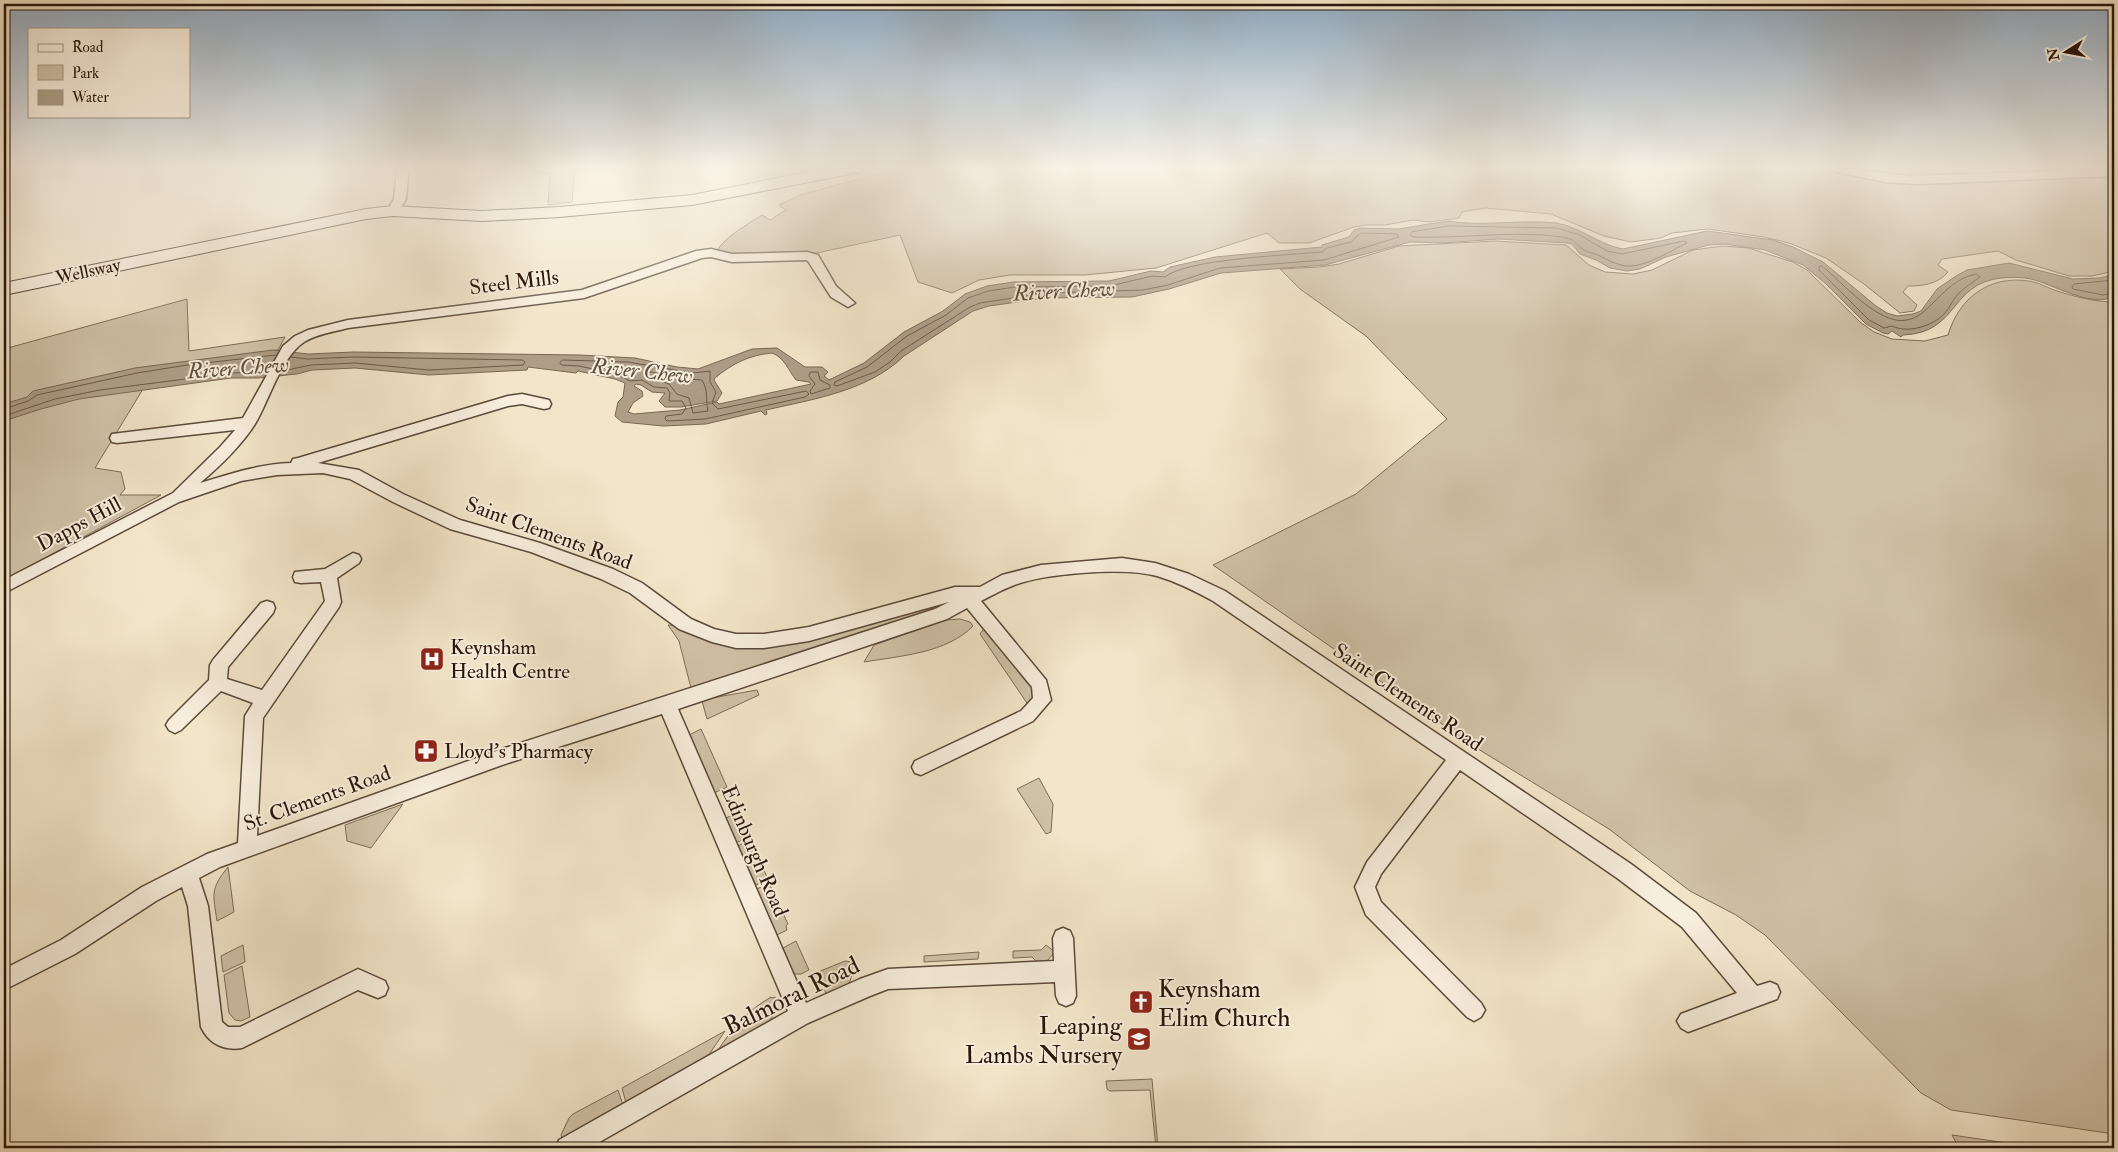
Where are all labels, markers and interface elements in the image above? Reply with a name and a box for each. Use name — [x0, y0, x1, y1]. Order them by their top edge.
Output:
legend — [28, 28, 190, 118]
north arrow — [2040, 28, 2090, 78]
text: Road — [72, 38, 104, 57]
text: N — [2044, 46, 2063, 63]
text: Park — [72, 64, 99, 83]
text: Water — [71, 88, 109, 107]
street label: Wellsway — [53, 253, 124, 290]
street label: Steel Mills — [468, 264, 560, 301]
water label: River Chew — [1011, 274, 1116, 308]
water label: River Chew — [185, 350, 290, 386]
water label: River Chew — [589, 352, 694, 390]
street label: Dapps Hill — [32, 491, 127, 558]
street label: Saint Clements Road — [462, 491, 636, 576]
place label: Keynsham Health Centre — [450, 634, 570, 685]
street label: Saint Clements Road — [1327, 637, 1488, 758]
hospital icon: Keynsham Health Centre — [419, 646, 445, 672]
pharmacy icon: Lloyd's Pharmacy — [413, 738, 439, 764]
place label: Lloyd's Pharmacy — [444, 738, 594, 765]
street label: St. Clements Road — [240, 759, 395, 838]
street label: Edinburgh Road — [715, 781, 795, 922]
street label: Balmoral Road — [718, 950, 865, 1043]
place label: Keynsham Elim Church — [1158, 974, 1290, 1034]
church icon: Keynsham Elim Church — [1128, 989, 1154, 1015]
place label: Leaping Lambs Nursery — [965, 1011, 1123, 1071]
school or university icon: Leaping Lambs Nursery — [1126, 1026, 1152, 1052]

